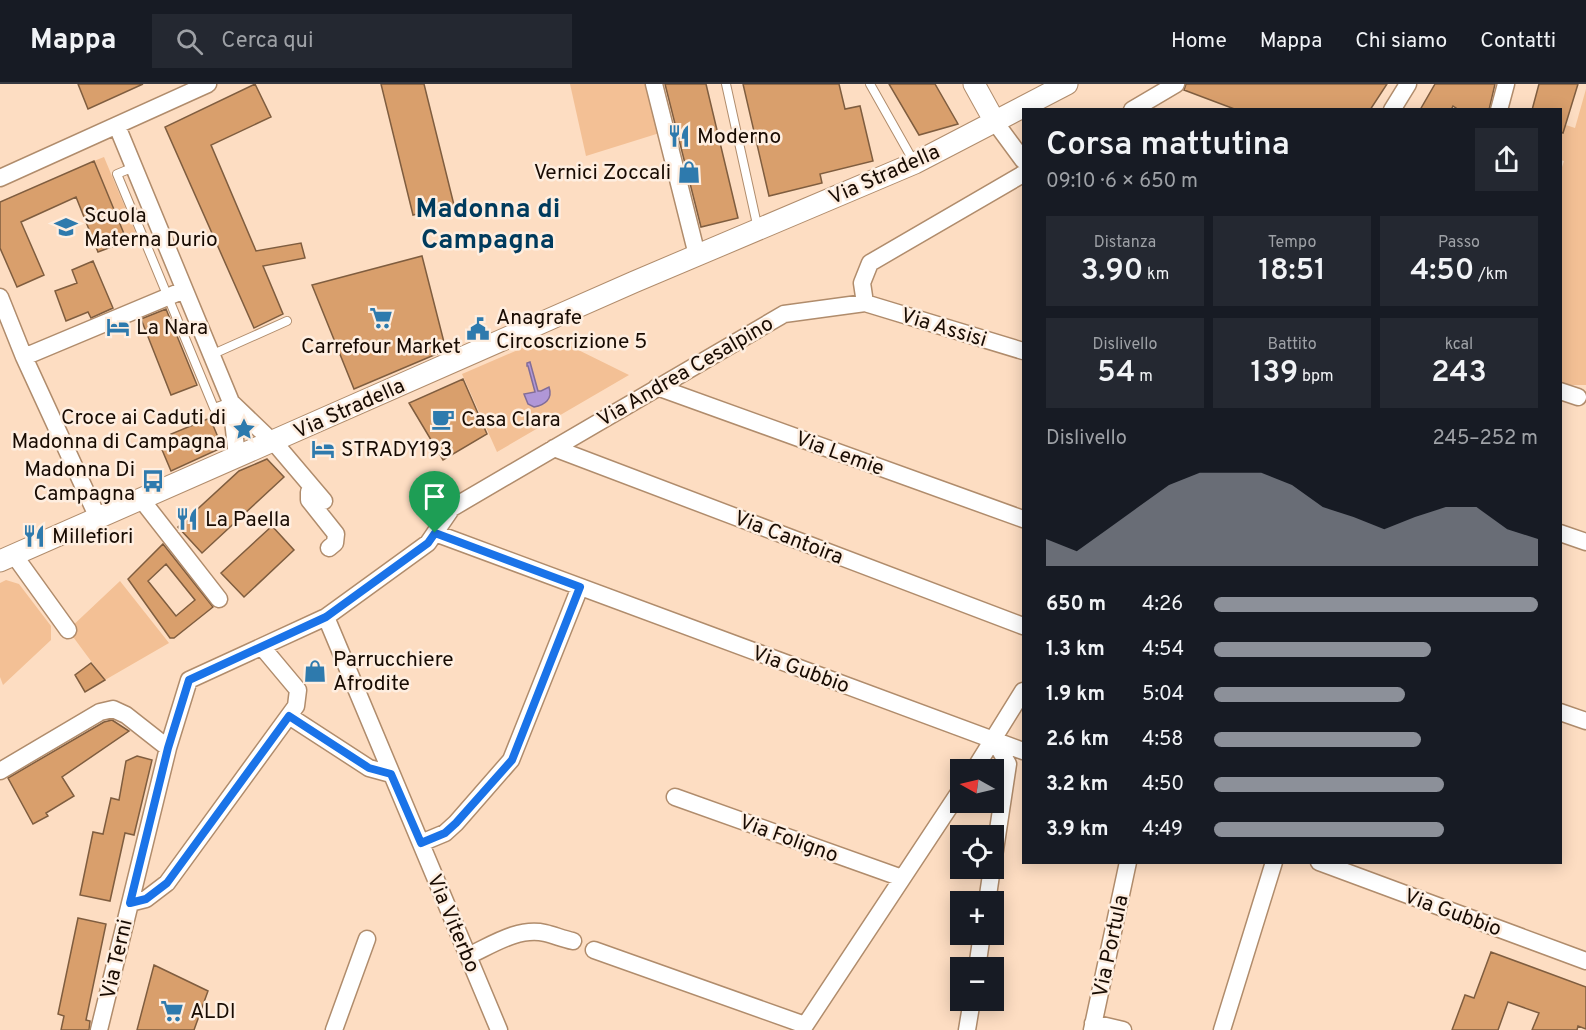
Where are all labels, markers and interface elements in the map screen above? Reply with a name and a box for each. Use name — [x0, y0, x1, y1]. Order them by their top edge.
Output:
search box — [152, 14, 572, 68]
text: Mappa — [30, 23, 116, 59]
icon: search — [173, 25, 206, 58]
text: Cerca qui — [221, 28, 314, 55]
text: Home — [1171, 28, 1227, 55]
text: Mappa — [1260, 28, 1322, 55]
text: Chi siamo — [1355, 28, 1447, 55]
text: Contatti — [1480, 28, 1556, 55]
restaurant icon: Moderno — [666, 123, 692, 149]
place label: Moderno — [697, 124, 781, 151]
text: Corsa mattutina — [1046, 125, 1290, 167]
button: share — [1475, 128, 1538, 191]
street label: Via Stradella — [825, 139, 944, 212]
shop icon: Vernici Zoccali — [676, 159, 702, 185]
place label: Vernici Zoccali — [534, 160, 671, 187]
text: 09:10 · 6 × 650 m — [1046, 169, 1198, 195]
district label: Madonna di Campagna — [416, 193, 560, 258]
place label: Scuola Materna Durio — [84, 203, 218, 254]
school or university icon: Scuola Materna Durio — [53, 214, 79, 240]
text: Distanza — [1094, 233, 1156, 253]
text: Tempo — [1268, 233, 1316, 253]
text: Passo — [1438, 233, 1480, 253]
text: 3.90 — [1081, 253, 1143, 290]
text: 18:51 — [1258, 253, 1326, 290]
text: 4:50 — [1410, 253, 1474, 290]
text: km — [1143, 265, 1169, 285]
text: /km — [1474, 265, 1508, 285]
street label: Via Assisi — [897, 303, 990, 354]
supermarket icon: Carrefour Market — [368, 305, 394, 331]
place label: Anagrafe Circoscrizione 5 — [496, 305, 647, 356]
street label: Via Andrea Cesalpino — [593, 311, 779, 434]
hotel icon: La Nara — [105, 314, 131, 340]
place label: La Nara — [136, 315, 208, 342]
public building icon: Anagrafe Circoscrizione 5 — [465, 316, 491, 342]
place label: Carrefour Market — [301, 334, 461, 361]
text: Dislivello — [1093, 335, 1157, 355]
text: Battito — [1267, 335, 1317, 355]
text: kcal — [1445, 335, 1473, 355]
text: 54 — [1097, 355, 1135, 392]
text: 139 — [1251, 355, 1298, 392]
text: 243 — [1431, 355, 1487, 392]
text: m — [1135, 367, 1153, 387]
text: bpm — [1298, 367, 1333, 387]
street label: Via Stradella — [290, 373, 409, 446]
place label: Croce ai Caduti di Madonna di Campagna — [11, 405, 226, 456]
cafe icon: Casa Clara — [430, 406, 456, 432]
place label: Casa Clara — [461, 407, 560, 434]
place icon: Croce ai Caduti di Madonna di Campagna — [231, 416, 257, 442]
street label: Via Lemie — [791, 426, 888, 483]
text: Dislivello — [1046, 426, 1127, 452]
text: 245–252 m — [1432, 426, 1538, 452]
hotel icon: STRADY193 — [310, 436, 336, 462]
place label: STRADY193 — [341, 437, 452, 464]
place label: Madonna Di Campagna — [24, 457, 135, 508]
bus stop icon: Madonna Di Campagna — [140, 468, 166, 494]
pin — [409, 471, 460, 533]
icon: arrive — [418, 480, 451, 513]
street label: Via Cantoira — [730, 505, 847, 572]
restaurant icon: La Paella — [174, 506, 200, 532]
place label: La Paella — [205, 507, 290, 534]
restaurant icon: Millefiori — [21, 523, 47, 549]
place label: Millefiori — [52, 524, 133, 551]
text: 650 m — [1046, 592, 1106, 618]
text: 4:26 — [1142, 592, 1183, 618]
text: 1.3 km — [1046, 637, 1105, 663]
text: 4:54 — [1142, 637, 1184, 663]
street label: Via Gubbio — [748, 640, 853, 701]
place label: Parrucchiere Afrodite — [333, 647, 454, 698]
shop icon: Parrucchiere Afrodite — [302, 658, 328, 684]
text: 1.9 km — [1046, 682, 1105, 708]
text: 5:04 — [1142, 682, 1184, 708]
text: 2.6 km — [1046, 727, 1109, 753]
text: 4:58 — [1142, 727, 1184, 753]
north arrow — [950, 759, 1004, 813]
map controls — [950, 759, 1004, 1011]
text: 3.2 km — [1046, 772, 1108, 798]
text: 4:50 — [1142, 772, 1184, 798]
street label: Via Foligno — [735, 809, 842, 870]
text: 3.9 km — [1046, 817, 1108, 843]
text: 4:49 — [1142, 817, 1183, 843]
button: locate — [950, 825, 1004, 879]
street label: Via Viterbo — [420, 870, 485, 977]
street label: Via Gubbio — [1400, 883, 1505, 944]
button: + — [950, 891, 1004, 945]
street label: Via Portula — [1087, 893, 1136, 1000]
street label: Via Terni — [95, 917, 140, 1002]
button: − — [950, 957, 1004, 1011]
supermarket icon: ALDI — [159, 998, 185, 1024]
place label: ALDI — [190, 999, 236, 1026]

